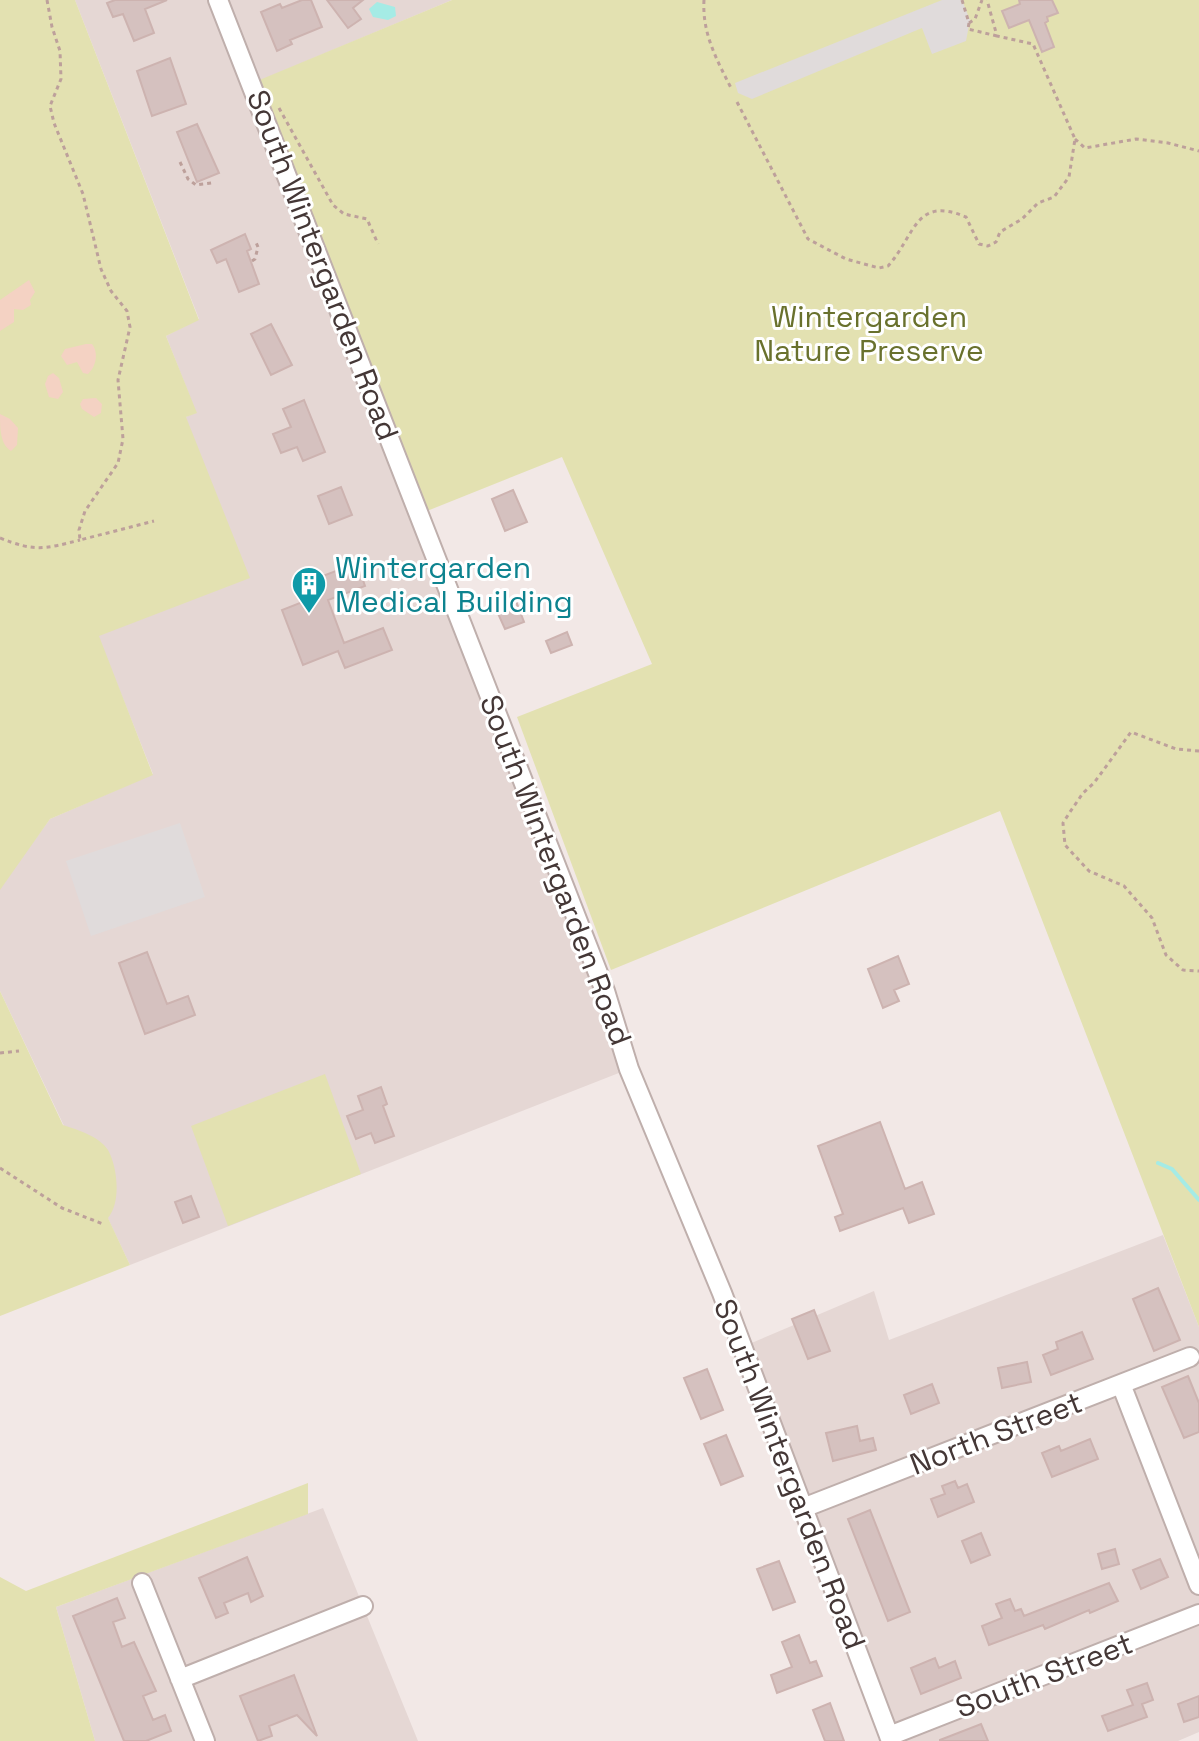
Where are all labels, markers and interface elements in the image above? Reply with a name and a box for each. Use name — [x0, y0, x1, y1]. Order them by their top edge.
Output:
street label: South Wintergarden Road — [238, 84, 408, 446]
park label: Wintergarden Nature Preserve — [754, 297, 984, 370]
place label: Wintergarden Medical Building — [335, 548, 573, 621]
building icon: Wintergarden Medical Building — [290, 565, 328, 615]
street label: South Wintergarden Road — [471, 689, 641, 1051]
street label: South Wintergarden Road — [705, 1293, 875, 1655]
street label: North Street — [904, 1382, 1088, 1484]
street label: South Street — [950, 1623, 1138, 1727]

